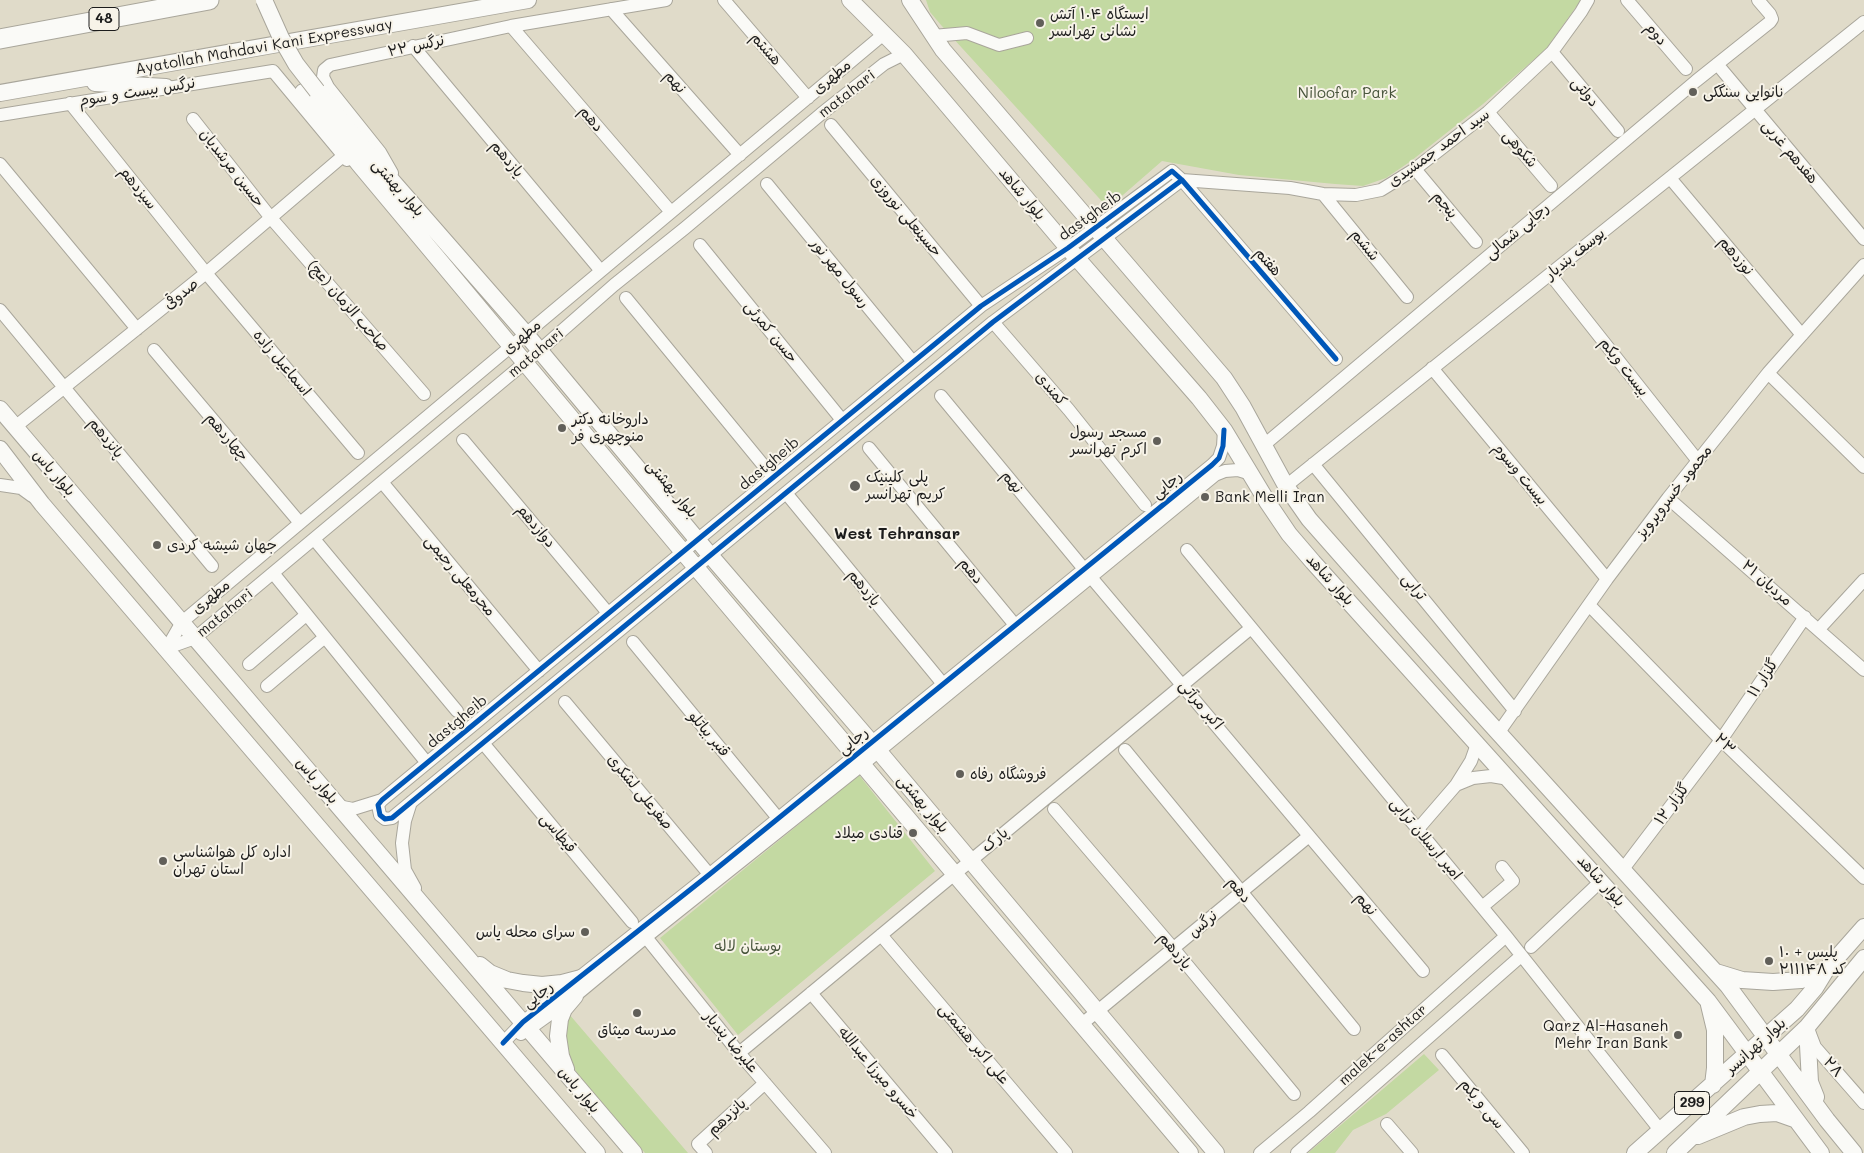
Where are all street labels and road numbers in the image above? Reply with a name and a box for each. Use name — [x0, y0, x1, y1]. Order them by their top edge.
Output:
road number: 48 — [89, 8, 119, 30]
street label: Ayatollah Mahdavi Kani Expressway — [134, 15, 394, 79]
street label: دوم — [1641, 19, 1671, 49]
street label: هشتم — [747, 29, 785, 69]
street label: نرگس ۲۲ — [386, 31, 446, 61]
street label: مطهری — [809, 56, 855, 98]
street label: matahari — [815, 66, 879, 122]
street label: نهم — [660, 67, 690, 97]
street label: دولتی — [1567, 73, 1603, 111]
street label: نرگس بیست و سوم — [78, 74, 196, 110]
street label: دهم — [575, 102, 607, 136]
street label: سید احمد جمشیدی — [1385, 105, 1493, 191]
street label: هفدهم غربی — [1758, 117, 1822, 187]
street label: حسین مرشدیان — [196, 125, 268, 211]
street label: شکوهی — [1499, 127, 1541, 171]
street label: یازدهم — [486, 137, 528, 181]
street label: بلوار بهشتی — [368, 156, 428, 220]
street label: سیزدهم — [115, 163, 161, 213]
street label: بلوار شاهد — [995, 164, 1049, 224]
street label: حسینعلی نوروزی — [867, 171, 945, 261]
street label: dastgheib — [1055, 187, 1125, 245]
street label: پنجم — [1428, 188, 1462, 222]
street label: رجایی شمالی — [1481, 199, 1553, 263]
street label: یوسف پندیار — [1541, 224, 1609, 284]
street label: ششم — [1347, 226, 1383, 264]
street label: نوزدهم — [1715, 233, 1757, 279]
street label: رسول مهر نور — [807, 235, 873, 311]
street label: هفتم — [1251, 244, 1285, 280]
street label: صاحب الزمان (عج) — [304, 257, 392, 355]
street label: صدوقی — [160, 275, 202, 313]
street label: حسن کمرئی — [741, 298, 801, 366]
street label: مطهری — [499, 316, 545, 358]
street label: matahari — [504, 325, 568, 381]
street label: اسماعیل زاده — [249, 326, 315, 400]
street label: بیست ویکم — [1596, 334, 1652, 400]
street label: کمندی — [1031, 368, 1071, 410]
street label: چهاردهم — [202, 409, 252, 465]
street label: پانزدهم — [84, 414, 128, 462]
street label: dastgheib — [735, 434, 803, 494]
street label: بیست وسوم — [1489, 439, 1551, 509]
street label: محمود خسروپرویز — [1632, 442, 1716, 542]
street label: بلوار یاس — [29, 446, 79, 500]
street label: بلوار بهشتی — [642, 456, 702, 522]
street label: نهم — [997, 467, 1027, 497]
street label: رجایی — [1148, 467, 1186, 503]
street label: دوازدهم — [513, 501, 559, 551]
street label: محرمعلی رحیمی — [421, 532, 499, 620]
street label: بلوار شاهد — [1302, 551, 1358, 609]
street label: دهم — [955, 554, 987, 588]
street label: ۲۱ مردیان — [1738, 556, 1796, 610]
street label: یازدهم — [844, 566, 884, 610]
street label: ترابی — [1398, 570, 1430, 604]
street label: مطهری — [188, 576, 234, 618]
street label: matahari — [193, 585, 257, 641]
street label: گلزار ۱۱ — [1744, 655, 1782, 701]
street label: اکبر مرآتی — [1175, 677, 1227, 733]
street label: dastgheib — [423, 692, 491, 752]
street label: قنبر بیاتلو — [685, 707, 733, 761]
street label: رجایی — [834, 723, 872, 759]
street label: ۲۳ — [1711, 730, 1739, 758]
street label: صفرعلی لشکری — [603, 751, 677, 833]
street label: بلوار یاس — [292, 754, 342, 808]
street label: بلوار بهشتی — [893, 771, 953, 837]
street label: گلزار ۱۲ — [1651, 780, 1693, 828]
street label: امیر ارسلان ترابی — [1386, 794, 1466, 884]
street label: قیطاسی — [536, 809, 580, 857]
street label: پارک — [978, 824, 1012, 856]
street label: بلوار شاهد — [1573, 852, 1629, 910]
street label: دهم — [1223, 873, 1255, 907]
street label: نهم — [1351, 889, 1381, 919]
street label: نرگس — [1185, 907, 1221, 941]
street label: یازدهم — [1154, 929, 1196, 973]
street label: رجایی — [519, 977, 557, 1013]
street label: علی اکبر هشمتی — [935, 1000, 1013, 1088]
street label: malek-e-ashtar — [1335, 1001, 1431, 1089]
street label: علیرضا پندیار — [700, 1007, 762, 1077]
street label: بلوار تهرانسر — [1722, 1014, 1790, 1078]
street label: خسرو میرزا عبدالله — [834, 1023, 922, 1123]
street label: ۲۸ — [1819, 1053, 1847, 1081]
street label: بلوار یاس — [554, 1063, 604, 1117]
street label: سی و یکم — [1456, 1075, 1508, 1133]
road number: 299 — [1674, 1092, 1710, 1114]
street label: پانزدهم — [704, 1094, 750, 1140]

